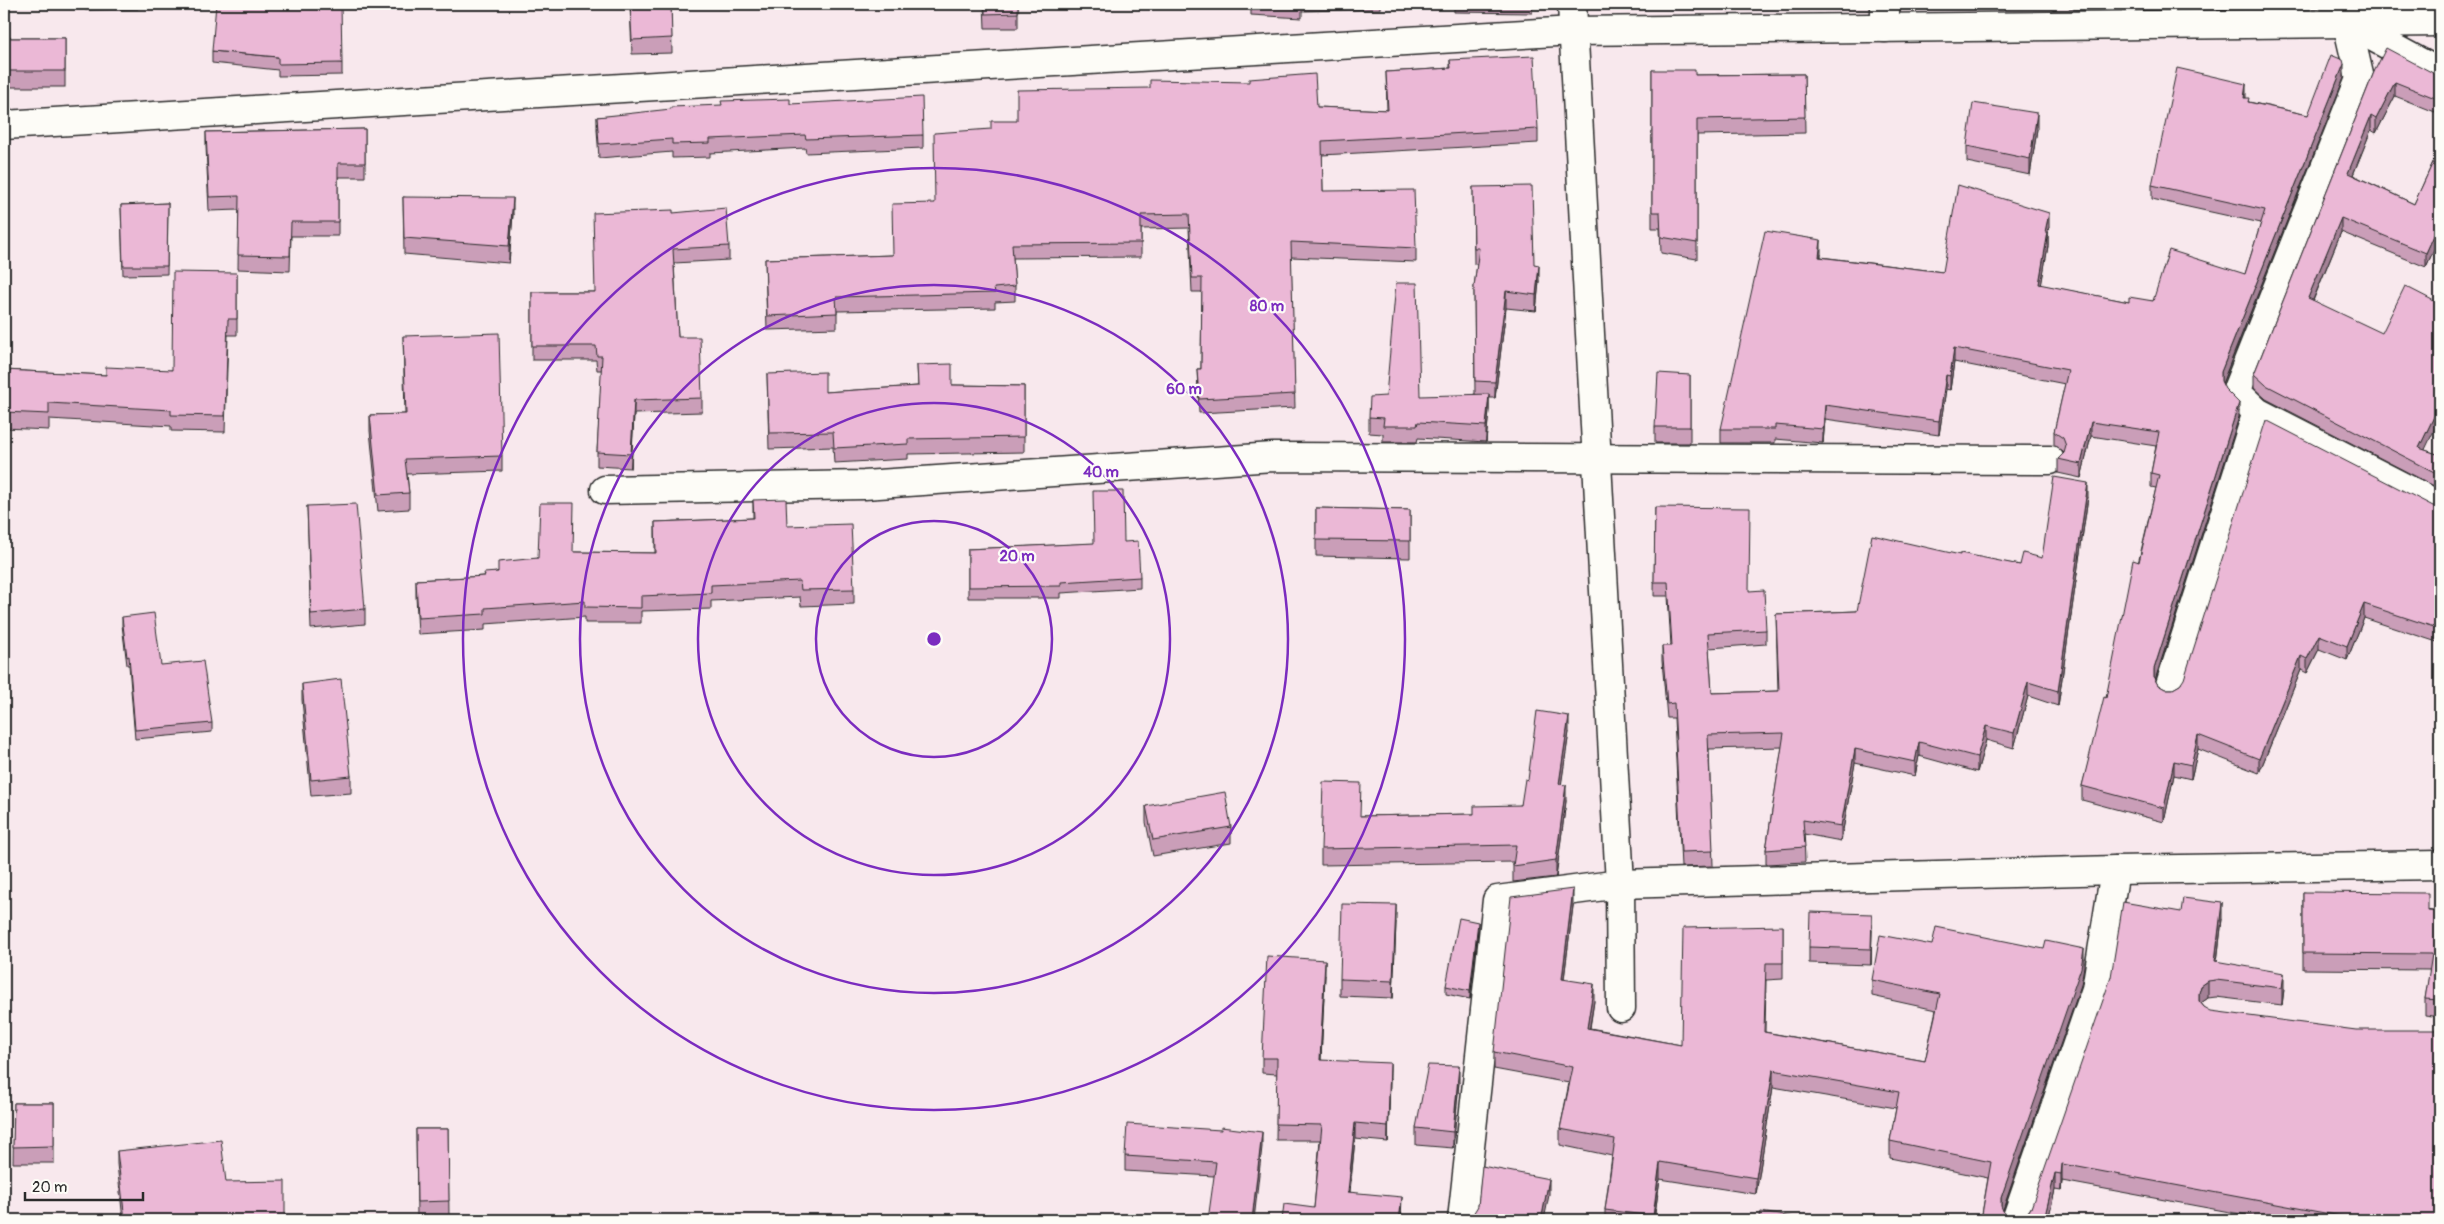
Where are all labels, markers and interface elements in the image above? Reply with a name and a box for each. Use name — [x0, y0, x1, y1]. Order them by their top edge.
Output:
text: 80 m — [1250, 297, 1284, 316]
text: 60 m — [1166, 380, 1202, 399]
text: 40 m — [1083, 463, 1119, 482]
text: 20 m — [999, 547, 1035, 566]
centre of rings — [925, 630, 943, 648]
scale bar — [25, 1169, 142, 1201]
text: 20 m — [32, 1178, 67, 1197]

